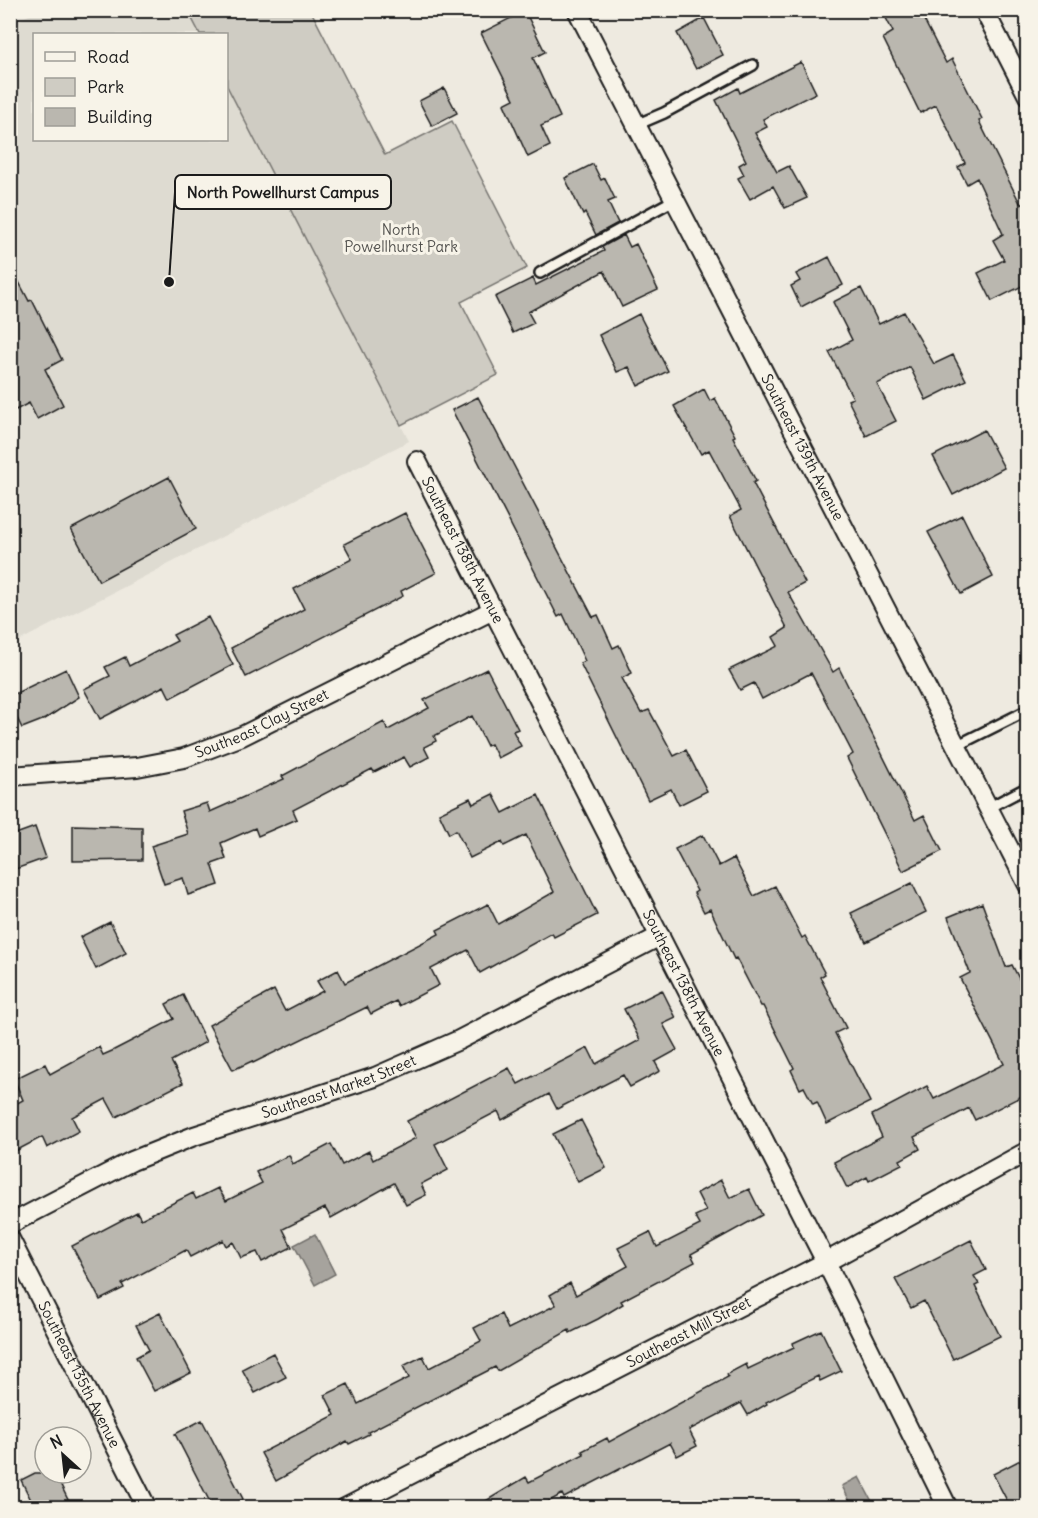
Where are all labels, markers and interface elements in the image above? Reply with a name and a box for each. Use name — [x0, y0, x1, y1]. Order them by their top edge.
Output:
legend — [33, 33, 228, 141]
text: Road — [87, 45, 130, 68]
text: Park — [87, 75, 124, 98]
text: Building — [87, 105, 152, 128]
callout: North Powellhurst Campus — [175, 175, 391, 209]
text: North Powellhurst Campus — [187, 182, 379, 203]
park label: North Powellhurst Park — [344, 220, 458, 256]
street label: Southeast 139th Avenue — [757, 371, 848, 524]
street label: Southeast 138th Avenue — [418, 473, 508, 626]
street label: Southeast Clay Street — [192, 684, 331, 762]
street label: Southeast 138th Avenue — [639, 906, 729, 1059]
street label: Southeast Market Street — [259, 1050, 419, 1122]
street label: Southeast Mill Street — [623, 1292, 754, 1372]
street label: Southeast 135th Avenue — [34, 1298, 125, 1451]
north arrow — [33, 1425, 93, 1485]
text: N — [47, 1430, 66, 1453]

